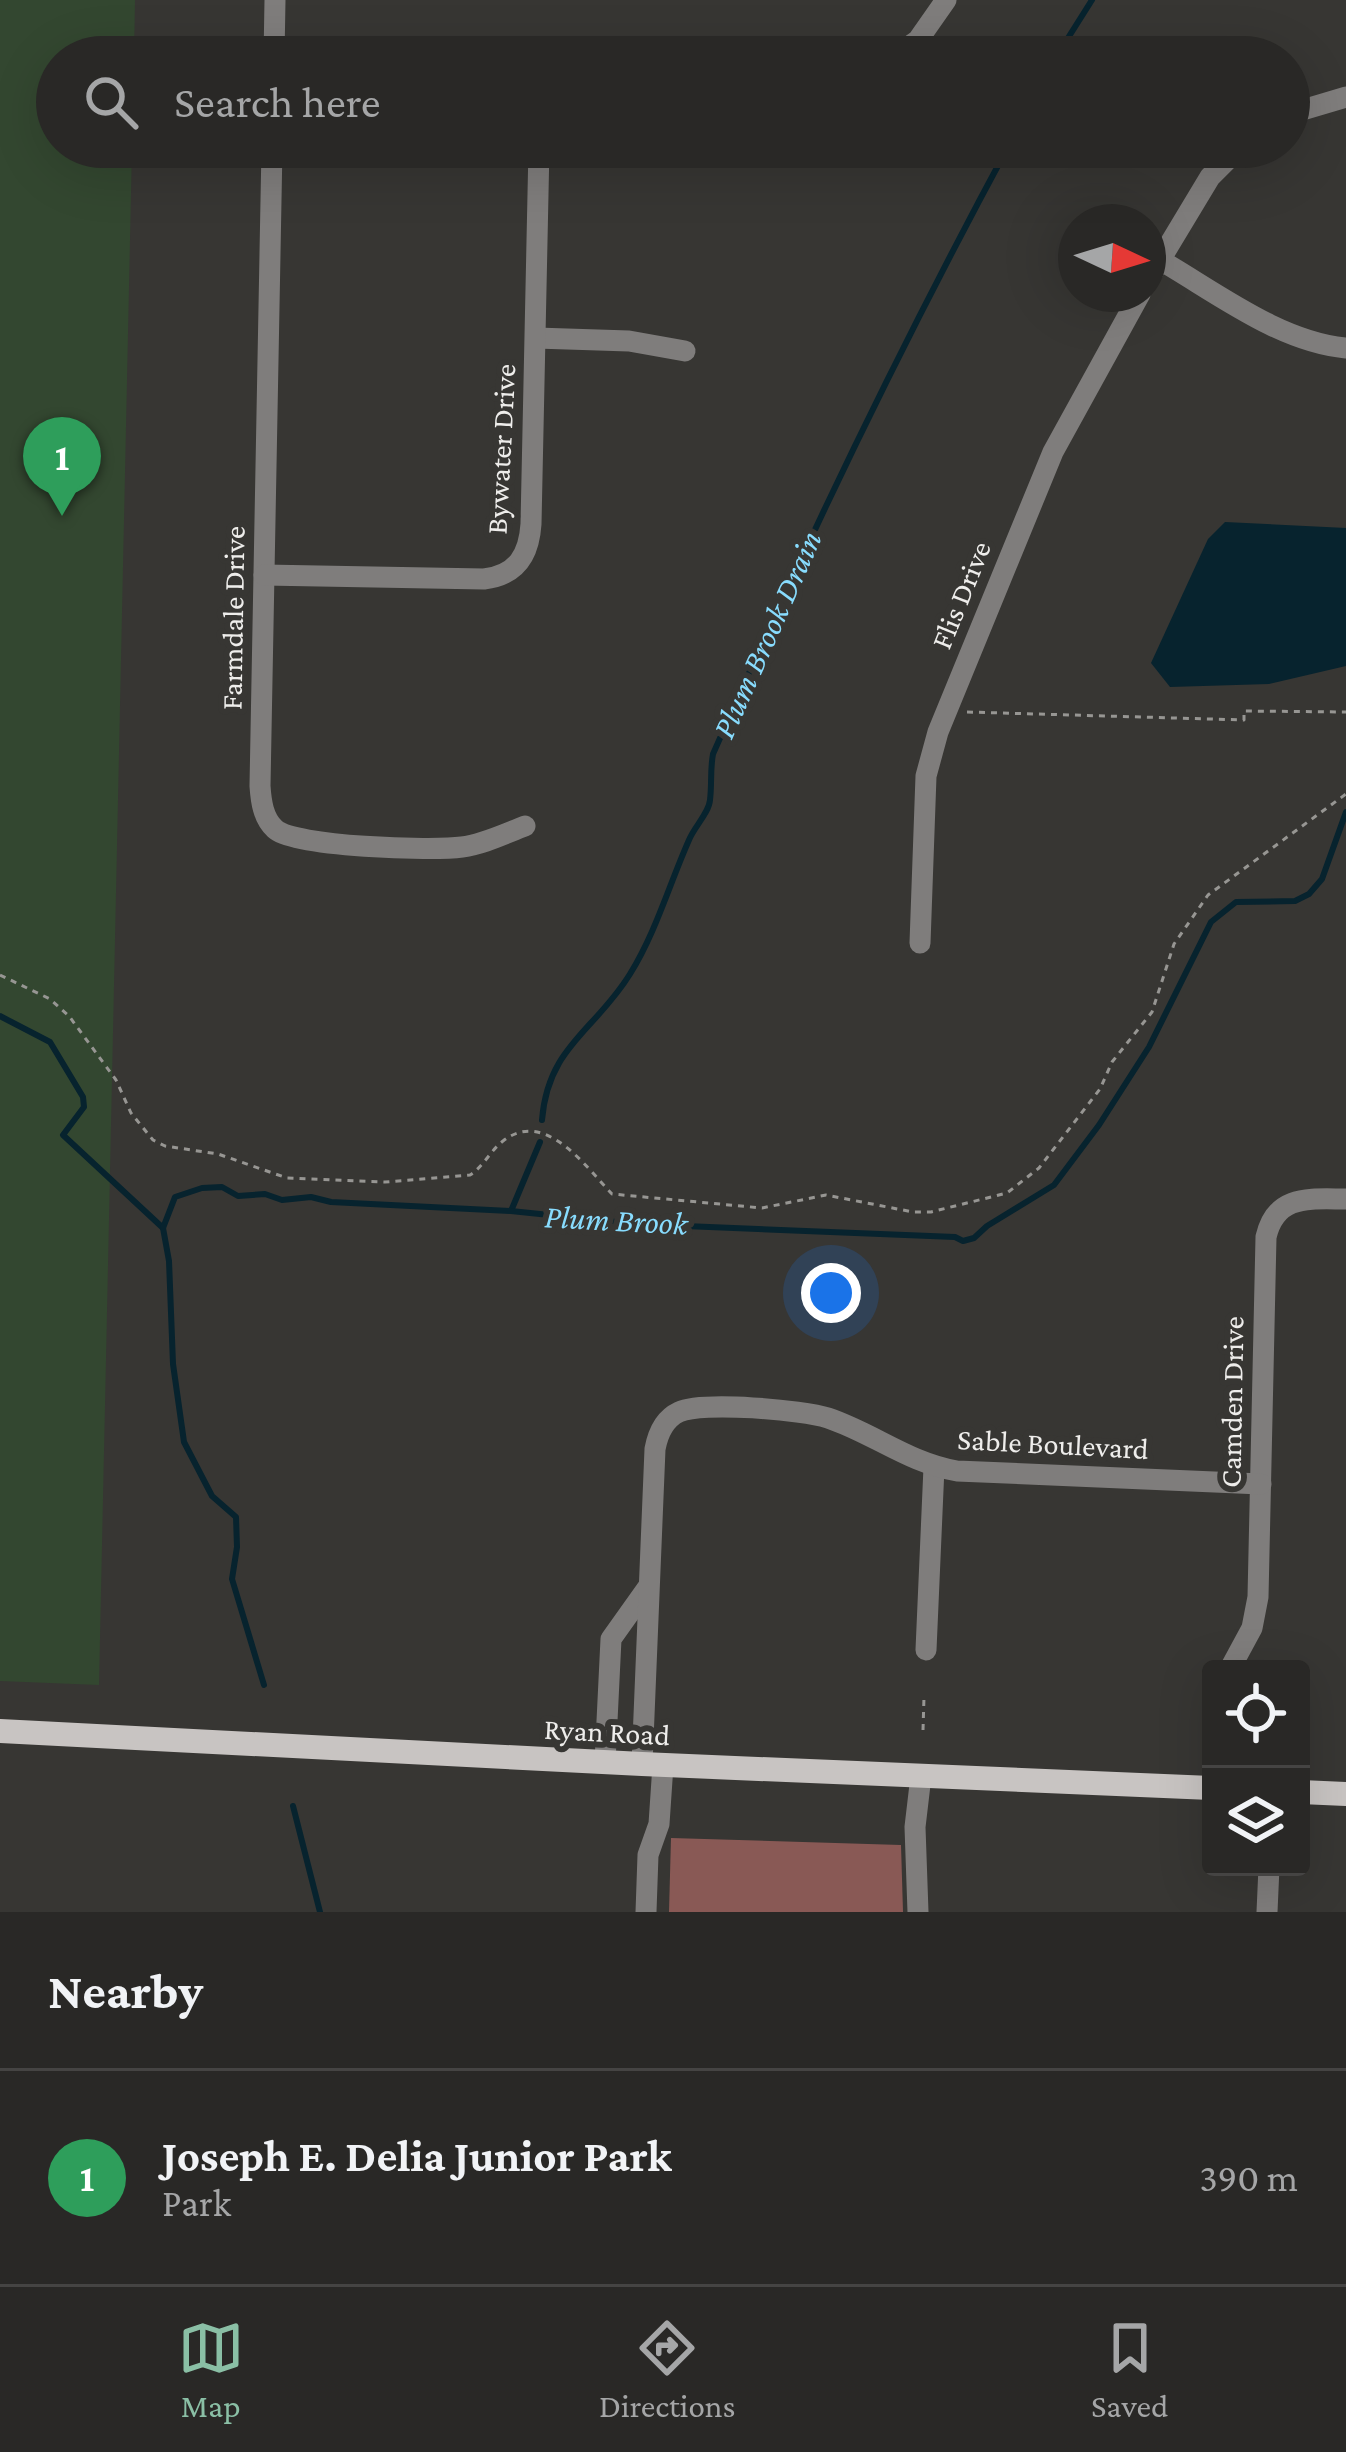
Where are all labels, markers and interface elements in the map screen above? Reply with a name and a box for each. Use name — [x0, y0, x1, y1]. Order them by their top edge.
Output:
search box — [36, 36, 1310, 168]
icon: search — [78, 69, 144, 135]
text: Search here — [174, 77, 381, 127]
north arrow — [1058, 204, 1166, 312]
street label: Bywater Drive — [480, 363, 522, 535]
pin: 1 — [23, 417, 101, 516]
water label: Plum Brook Drain — [704, 525, 829, 744]
street label: Farmdale Drive — [214, 526, 251, 710]
street label: Flis Drive — [924, 536, 997, 653]
water label: Plum Brook — [544, 1197, 690, 1242]
your location — [801, 1263, 861, 1323]
street label: Camden Drive — [1214, 1316, 1249, 1488]
street label: Sable Boulevard — [957, 1422, 1150, 1465]
map controls — [1202, 1660, 1310, 1876]
button: locate — [1202, 1660, 1310, 1768]
street label: Ryan Road — [543, 1712, 671, 1752]
button: layers — [1202, 1768, 1310, 1876]
text: Nearby — [48, 1962, 203, 2019]
text: Joseph E. Delia Junior Park — [162, 2131, 672, 2181]
text: 1 — [80, 2156, 94, 2199]
text: 390 m — [1199, 2156, 1298, 2199]
text: Park — [162, 2181, 231, 2224]
tab: Map — [178, 2315, 244, 2424]
tab: Directions — [599, 2315, 736, 2424]
tab: Saved — [1091, 2315, 1168, 2424]

